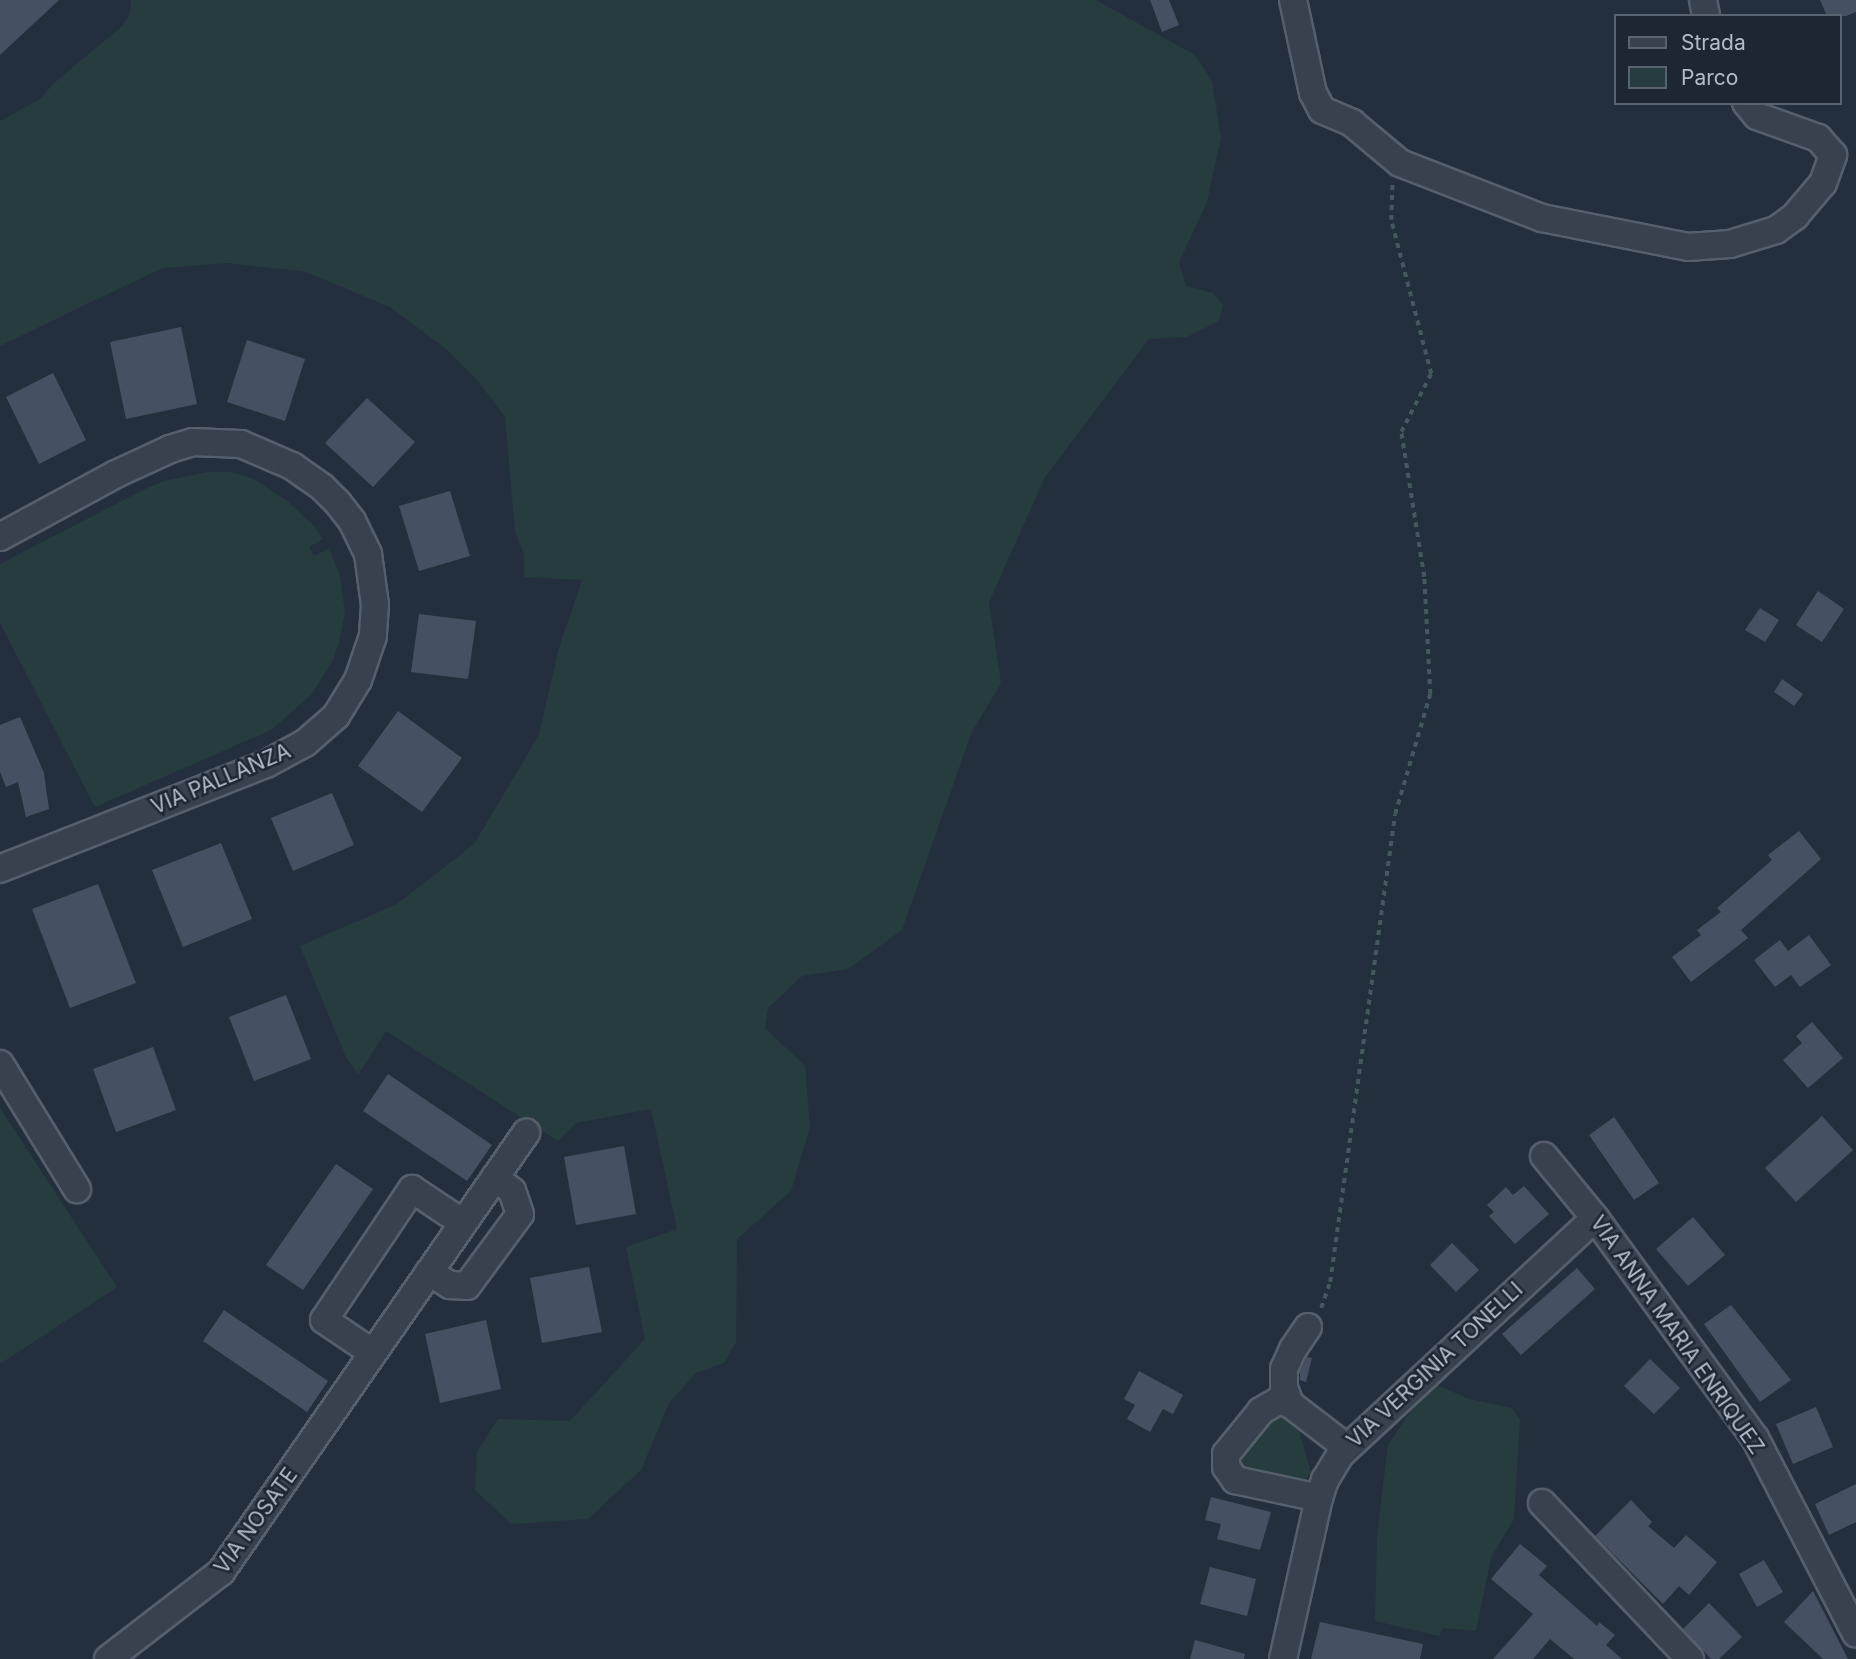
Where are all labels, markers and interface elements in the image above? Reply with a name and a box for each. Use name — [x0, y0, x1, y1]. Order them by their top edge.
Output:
legend — [1615, 14, 1842, 105]
text: Strada — [1681, 30, 1746, 55]
text: Parco — [1681, 65, 1738, 90]
street label: VIA PALLANZA — [148, 738, 294, 820]
street label: VIA ANNA MARIA ENRIQUEZ — [1585, 1211, 1769, 1459]
street label: VIA VERGINIA TONELLI — [1342, 1277, 1528, 1453]
street label: VIA NOSATE — [209, 1463, 303, 1579]

